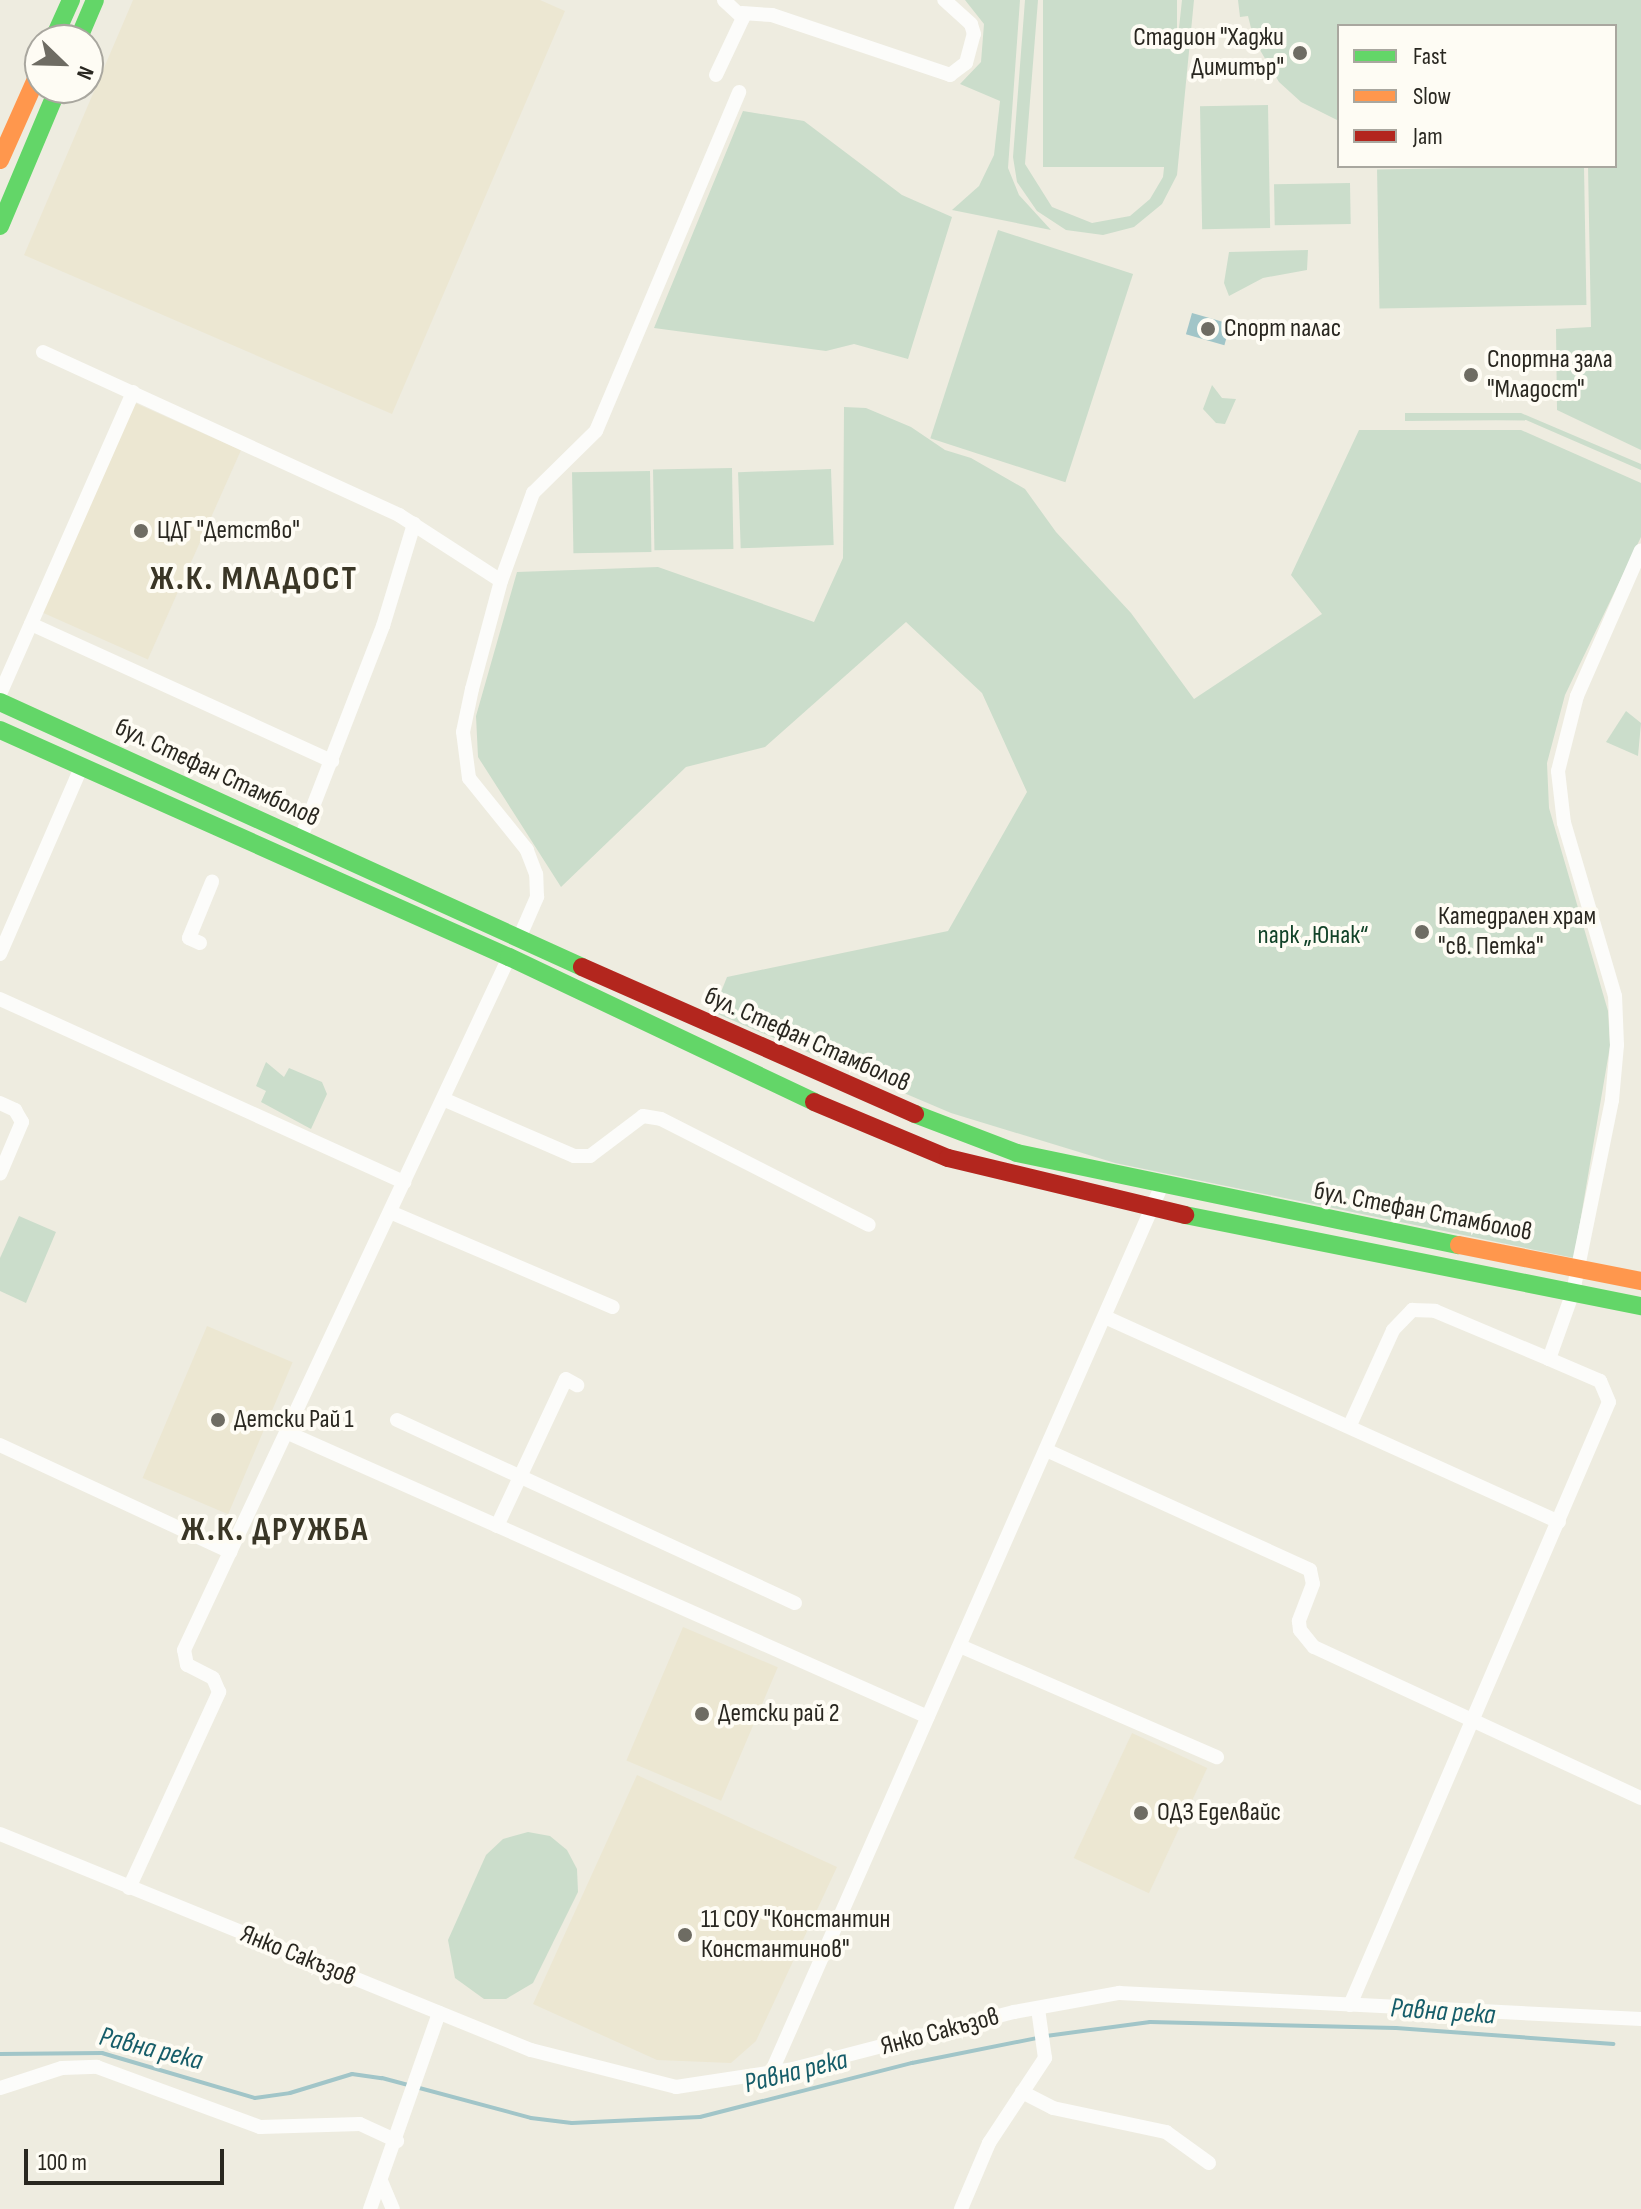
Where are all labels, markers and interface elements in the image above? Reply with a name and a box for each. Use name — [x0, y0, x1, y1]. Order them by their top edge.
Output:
place label: Стадион "Хаджи Димитър" — [1133, 22, 1284, 84]
north arrow — [24, 24, 104, 104]
legend — [1337, 24, 1617, 168]
text: Fast — [1413, 42, 1447, 71]
marker: Стадион "Хаджи Димитър" — [1291, 44, 1309, 62]
text: N — [70, 62, 99, 83]
text: Slow — [1413, 82, 1451, 111]
text: Jam — [1413, 122, 1443, 151]
place label: Спорт палас — [1224, 313, 1341, 345]
marker: Спорт палас — [1199, 320, 1217, 338]
place label: Спортна зала "Младост" — [1487, 344, 1613, 406]
marker: Спортна зала "Младост" — [1462, 366, 1480, 384]
place label: ЦДГ "Детство" — [157, 515, 300, 547]
marker: ЦДГ "Детство" — [132, 522, 150, 540]
district label: Ж.К. МЛАДОСТ — [150, 559, 358, 599]
street label: бул. Стефан Стамболов — [110, 712, 324, 834]
place label: Катедрален храм "св. Петка" — [1438, 901, 1596, 962]
park label: парк „Юнак“ — [1258, 920, 1368, 952]
marker: Катедрален храм "св. Петка" — [1413, 923, 1431, 941]
street label: бул. Стефан Стамболов — [699, 981, 915, 1099]
street label: бул. Стефан Стамболов — [1311, 1176, 1535, 1248]
place label: Детски Рай 1 — [234, 1404, 354, 1436]
marker: Детски Рай 1 — [209, 1411, 227, 1429]
district label: Ж.К. ДРУЖБА — [181, 1510, 369, 1550]
place label: Детски рай 2 — [718, 1698, 839, 1730]
marker: Детски рай 2 — [693, 1705, 711, 1723]
place label: ОДЗ Еделвайс — [1157, 1797, 1281, 1829]
marker: ОДЗ Еделвайс — [1132, 1804, 1150, 1822]
place label: 11 СОУ "Константин Константинов" — [701, 1904, 890, 1966]
street label: Янко Сакъзов — [236, 1919, 360, 1993]
marker: 11 СОУ "Константин Константинов" — [676, 1926, 694, 1944]
water label: Равна река — [1389, 1992, 1497, 2032]
street label: Янко Сакъзов — [877, 2001, 1003, 2063]
water label: Равна река — [96, 2020, 206, 2078]
water label: Равна река — [741, 2043, 851, 2101]
scale bar — [28, 2133, 228, 2183]
text: 100 m — [38, 2148, 87, 2177]

